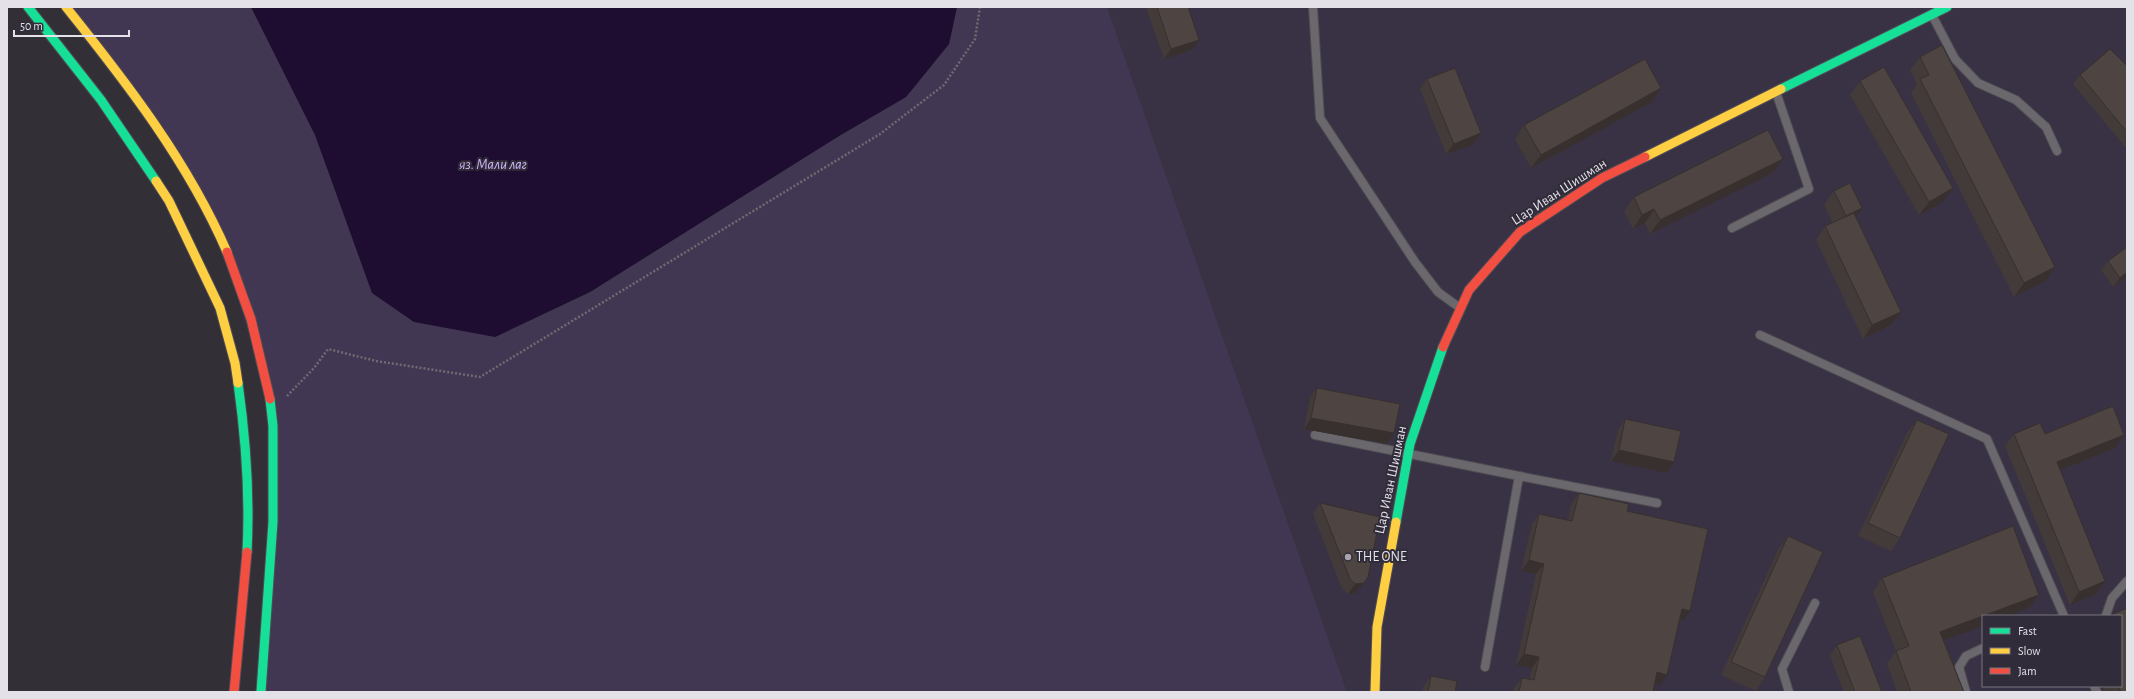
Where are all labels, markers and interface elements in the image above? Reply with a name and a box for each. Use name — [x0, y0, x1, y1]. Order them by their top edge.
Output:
scale bar — [14, 12, 129, 38]
text: 50 m — [20, 20, 43, 32]
street label: Цар Иван Шишман — [1509, 156, 1609, 228]
water label: яз. Мали лаг — [459, 157, 527, 172]
street label: Цар Иван Шишман — [1373, 425, 1409, 535]
place label: THE ONE — [1356, 550, 1407, 564]
marker: THE ONE — [1343, 552, 1353, 562]
legend — [1982, 615, 2122, 687]
text: Fast — [2018, 625, 2037, 637]
text: Slow — [2018, 645, 2040, 657]
text: Jam — [2018, 665, 2037, 677]

